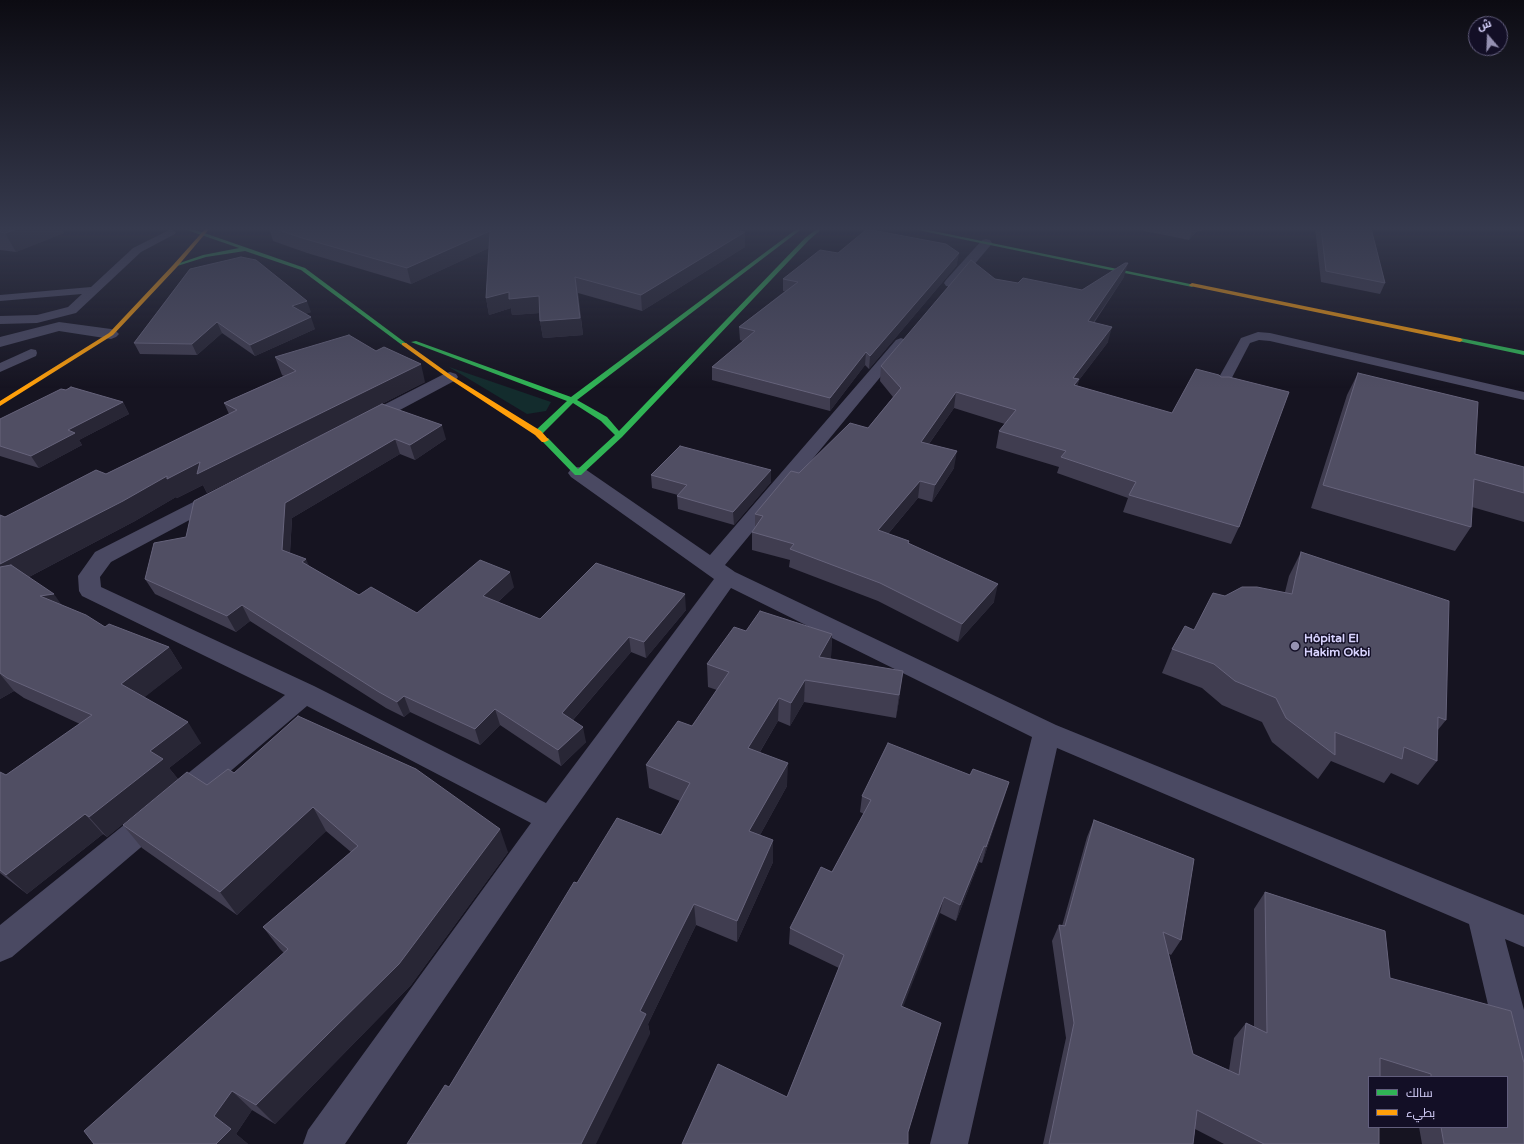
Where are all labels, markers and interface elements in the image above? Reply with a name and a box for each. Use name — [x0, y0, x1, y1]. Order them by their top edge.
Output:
north arrow — [1468, 16, 1508, 56]
text: ش — [1475, 17, 1493, 34]
place label: Hôpital El Hakim Okbi — [1304, 632, 1370, 660]
marker: Hôpital El Hakim Okbi — [1289, 640, 1301, 652]
legend — [1368, 1076, 1508, 1128]
text: سالك — [1406, 1086, 1433, 1100]
text: بطيء — [1406, 1106, 1435, 1120]

